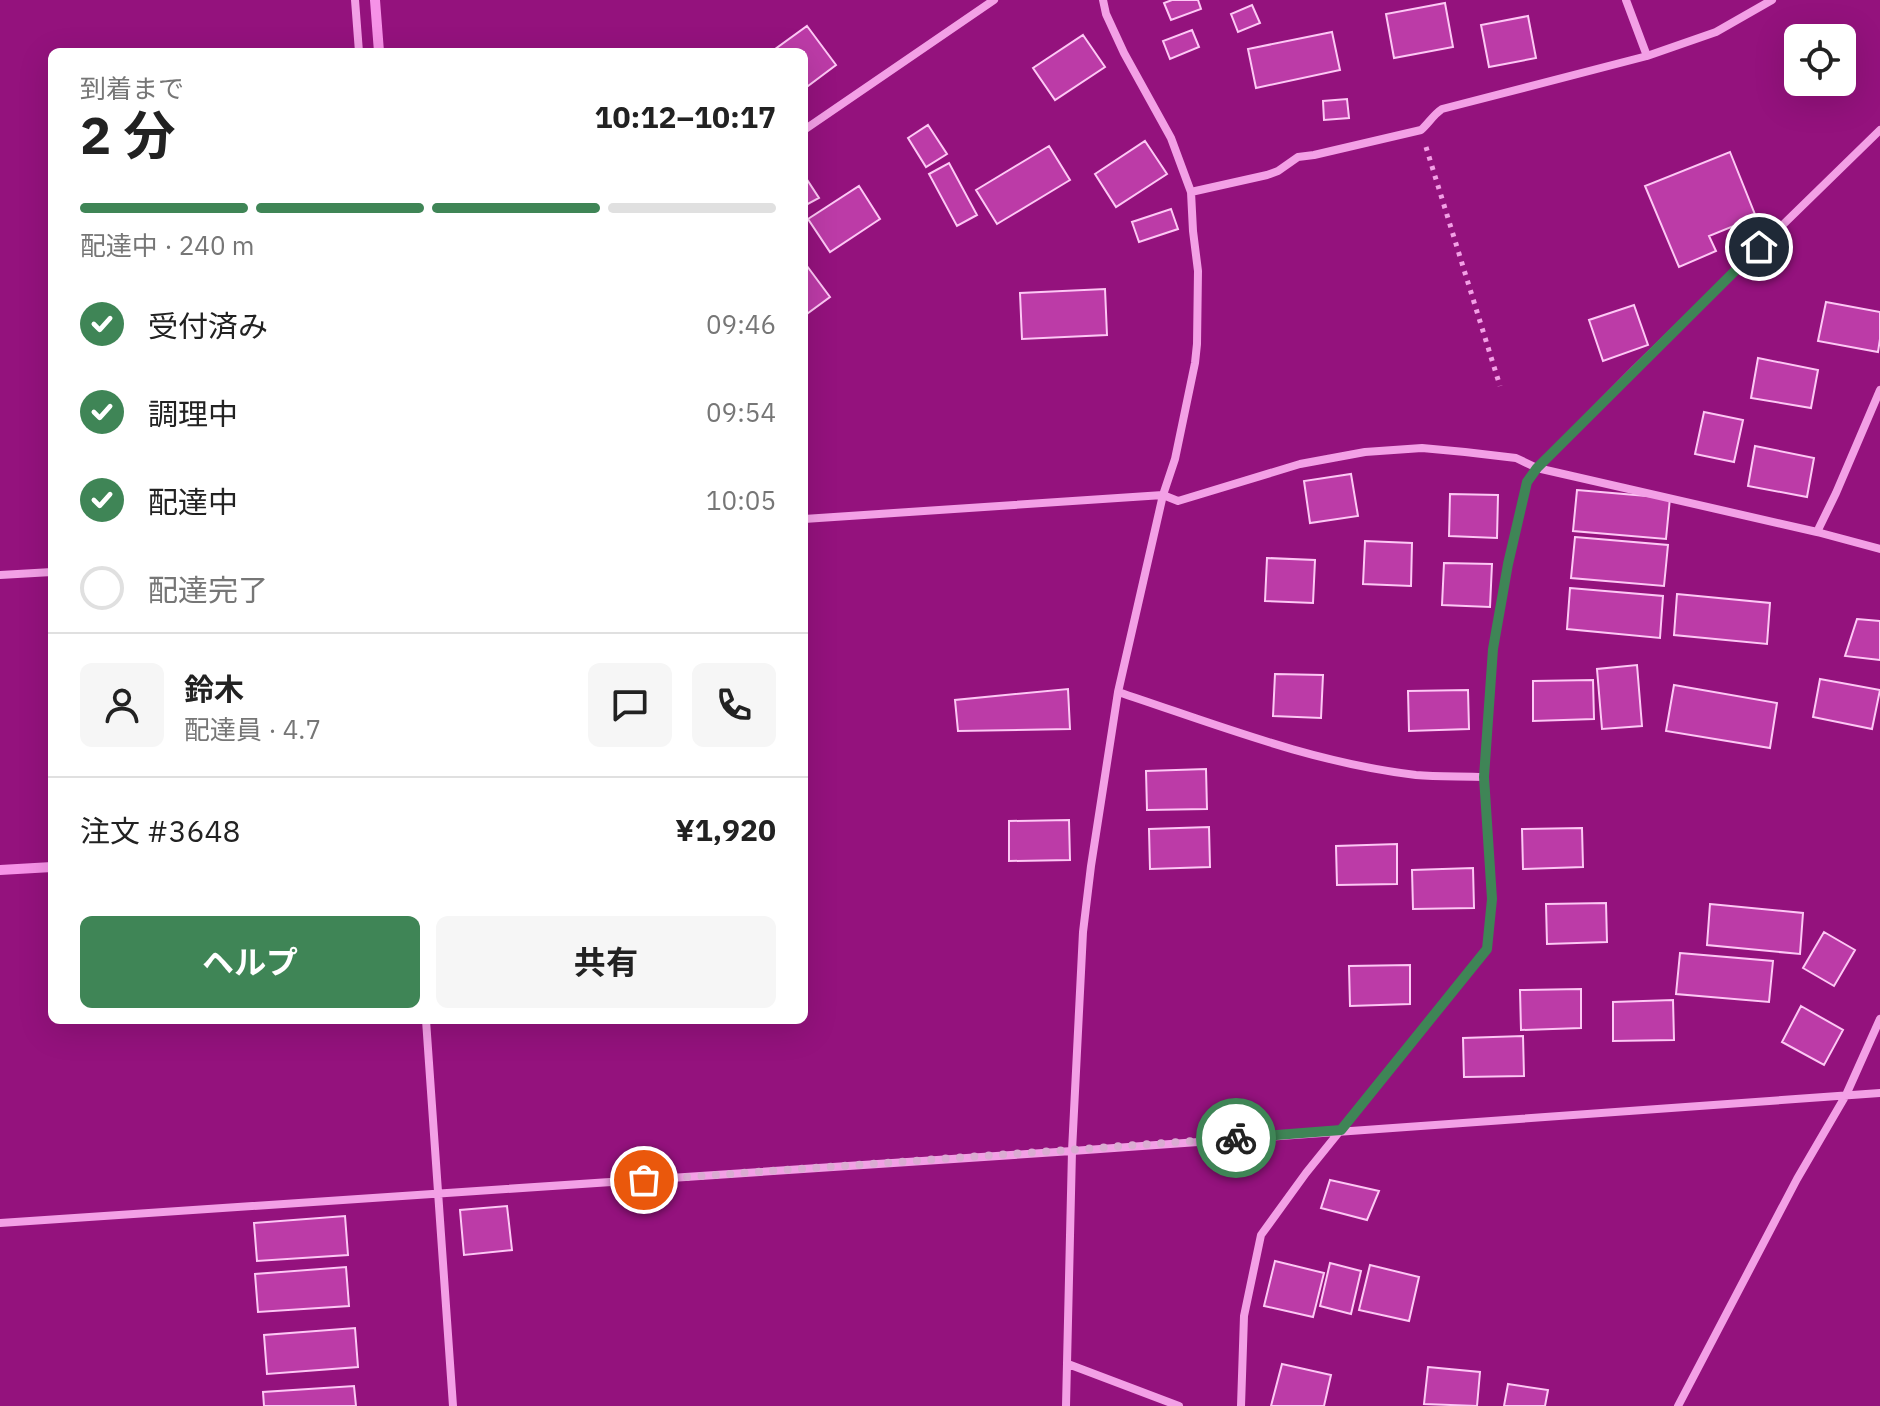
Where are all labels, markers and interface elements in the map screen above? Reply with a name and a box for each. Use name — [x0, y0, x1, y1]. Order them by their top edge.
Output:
map controls — [1784, 24, 1856, 96]
button: locate — [1784, 24, 1856, 96]
text: 到着まで — [80, 71, 184, 105]
text: 10:12–10:17 — [595, 97, 776, 136]
text: 2 分 — [80, 101, 175, 168]
pin — [1725, 213, 1793, 281]
icon: home — [1737, 225, 1781, 269]
text: 配達中 · 240 m — [80, 228, 254, 262]
icon: check — [80, 302, 124, 346]
text: 受付済み — [148, 306, 268, 345]
text: 09:46 — [706, 307, 776, 341]
icon: check — [80, 390, 124, 434]
text: 調理中 — [148, 394, 238, 433]
text: 09:54 — [706, 395, 776, 429]
icon: check — [80, 478, 124, 522]
text: 配達中 — [148, 482, 238, 521]
text: 10:05 — [706, 483, 776, 517]
text: 配達完了 — [148, 570, 268, 609]
button: person — [80, 663, 164, 747]
button: chat — [588, 663, 672, 747]
button: phone — [692, 663, 776, 747]
text: 鈴木 — [184, 669, 244, 708]
text: 配達員 · 4.7 — [184, 712, 321, 746]
text: ¥1,920 — [675, 810, 776, 849]
text: 注文 #3648 — [80, 811, 240, 850]
button: ヘルプ — [80, 916, 420, 1008]
button: 共有 — [436, 916, 776, 1008]
courier — [1196, 1098, 1276, 1178]
icon: bike — [1214, 1116, 1258, 1160]
pin — [610, 1146, 678, 1214]
icon: bag — [622, 1158, 666, 1202]

